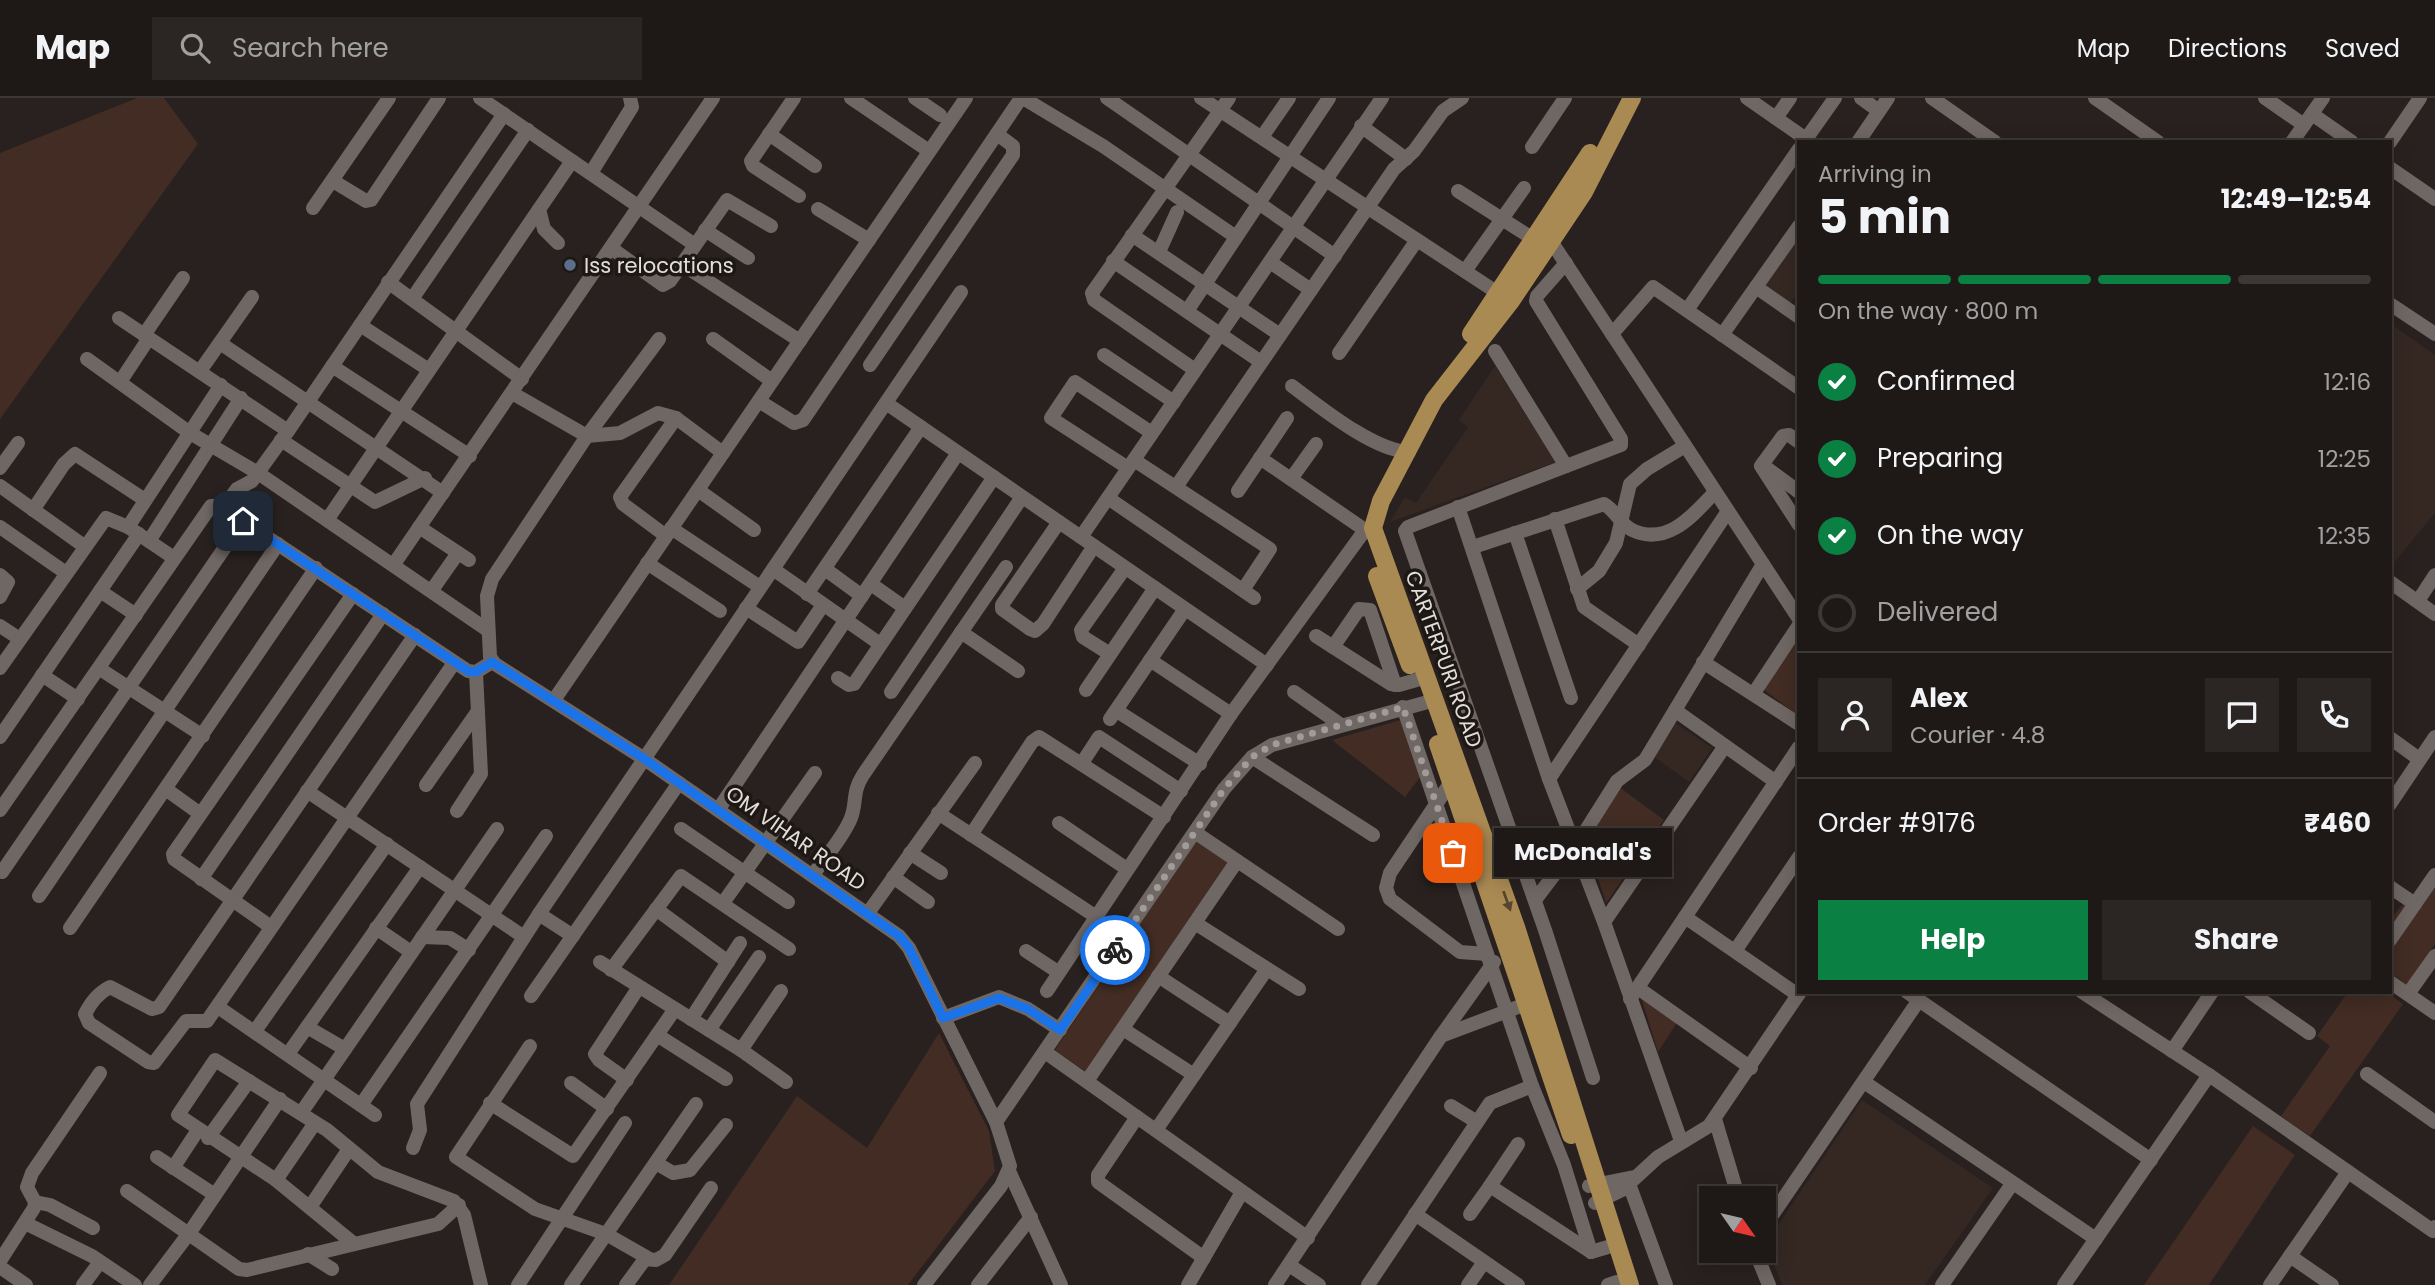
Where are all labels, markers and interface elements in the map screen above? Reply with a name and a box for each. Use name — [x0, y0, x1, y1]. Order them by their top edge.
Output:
search box — [152, 17, 642, 80]
text: Map — [35, 24, 110, 71]
icon: search — [176, 29, 214, 67]
text: Search here — [232, 30, 389, 66]
text: Map — [2077, 32, 2130, 65]
text: Directions — [2168, 32, 2287, 65]
text: Saved — [2325, 32, 2400, 65]
text: Arriving in — [1818, 158, 1932, 190]
text: 12:49–12:54 — [2221, 181, 2371, 217]
text: 5 min — [1818, 185, 1951, 249]
place label: Iss relocations — [584, 251, 734, 280]
marker: Iss relocations — [562, 257, 578, 273]
text: On the way · 800 m — [1818, 295, 2038, 327]
icon: check — [1818, 363, 1856, 401]
text: Confirmed — [1877, 363, 2015, 399]
text: 12:16 — [2324, 366, 2371, 398]
icon: check — [1818, 440, 1856, 478]
text: Preparing — [1877, 440, 2003, 476]
text: 12:25 — [2318, 443, 2371, 475]
pin — [213, 491, 273, 551]
icon: home — [224, 502, 262, 540]
icon: check — [1818, 517, 1856, 555]
text: On the way — [1877, 517, 2024, 553]
text: 12:35 — [2318, 520, 2371, 552]
street label: CARTERPURI ROAD — [1399, 567, 1489, 751]
text: Delivered — [1877, 594, 1998, 630]
button: person — [1818, 678, 1892, 752]
button: chat — [2205, 678, 2279, 752]
button: phone — [2297, 678, 2371, 752]
text: Alex — [1910, 680, 1968, 716]
text: Courier · 4.8 — [1910, 719, 2045, 751]
street label: OM VIHAR ROAD — [720, 779, 872, 897]
text: Order #9176 — [1818, 805, 1976, 841]
text: ₹460 — [2304, 805, 2371, 841]
pin — [1423, 823, 1483, 883]
callout: McDonald's — [1495, 828, 1674, 878]
icon: bag — [1434, 834, 1472, 872]
text: McDonald's — [1514, 836, 1652, 868]
one-way arrow — [1502, 891, 1513, 912]
button: Help — [1818, 900, 2088, 980]
button: Share — [2102, 900, 2371, 980]
courier — [1080, 915, 1150, 985]
icon: bike — [1096, 931, 1134, 969]
north arrow — [1699, 1186, 1776, 1264]
map controls — [1699, 1186, 1776, 1263]

